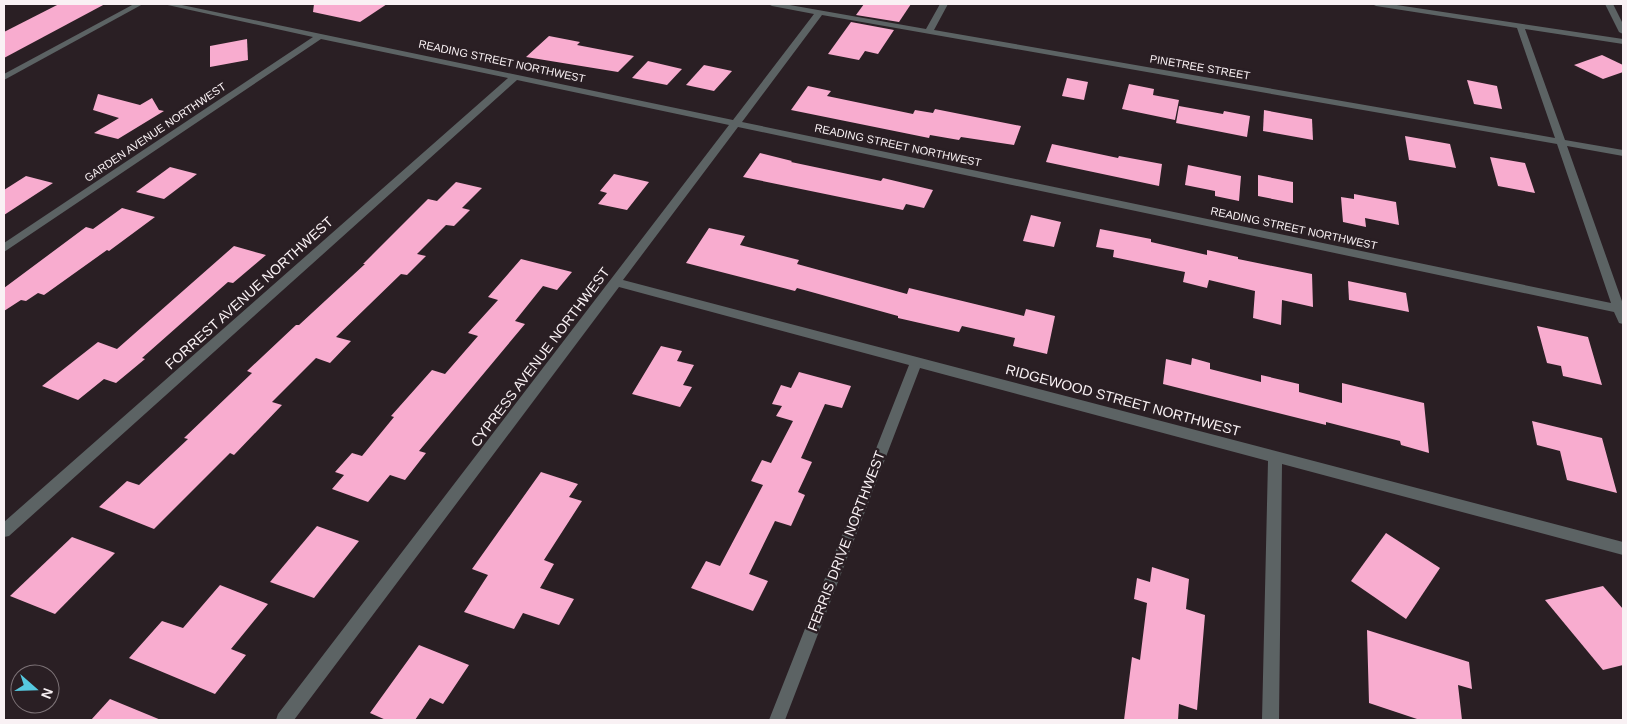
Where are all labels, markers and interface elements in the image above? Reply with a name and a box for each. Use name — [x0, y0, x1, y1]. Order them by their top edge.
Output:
street label: READING STREET NORTHWEST — [418, 37, 587, 85]
street label: PINETREE STREET — [1149, 52, 1251, 82]
street label: GARDEN AVENUE NORTHWEST — [82, 80, 228, 184]
street label: READING STREET NORTHWEST — [814, 121, 983, 169]
street label: READING STREET NORTHWEST — [1210, 204, 1379, 252]
street label: FORREST AVENUE NORTHWEST — [162, 213, 336, 373]
street label: CYPRESS AVENUE NORTHWEST — [467, 264, 613, 450]
street label: RIDGEWOOD STREET NORTHWEST — [1004, 361, 1242, 439]
street label: FERRIS DRIVE NORTHWEST — [804, 448, 888, 633]
north arrow — [10, 664, 60, 714]
text: N — [38, 686, 56, 701]

